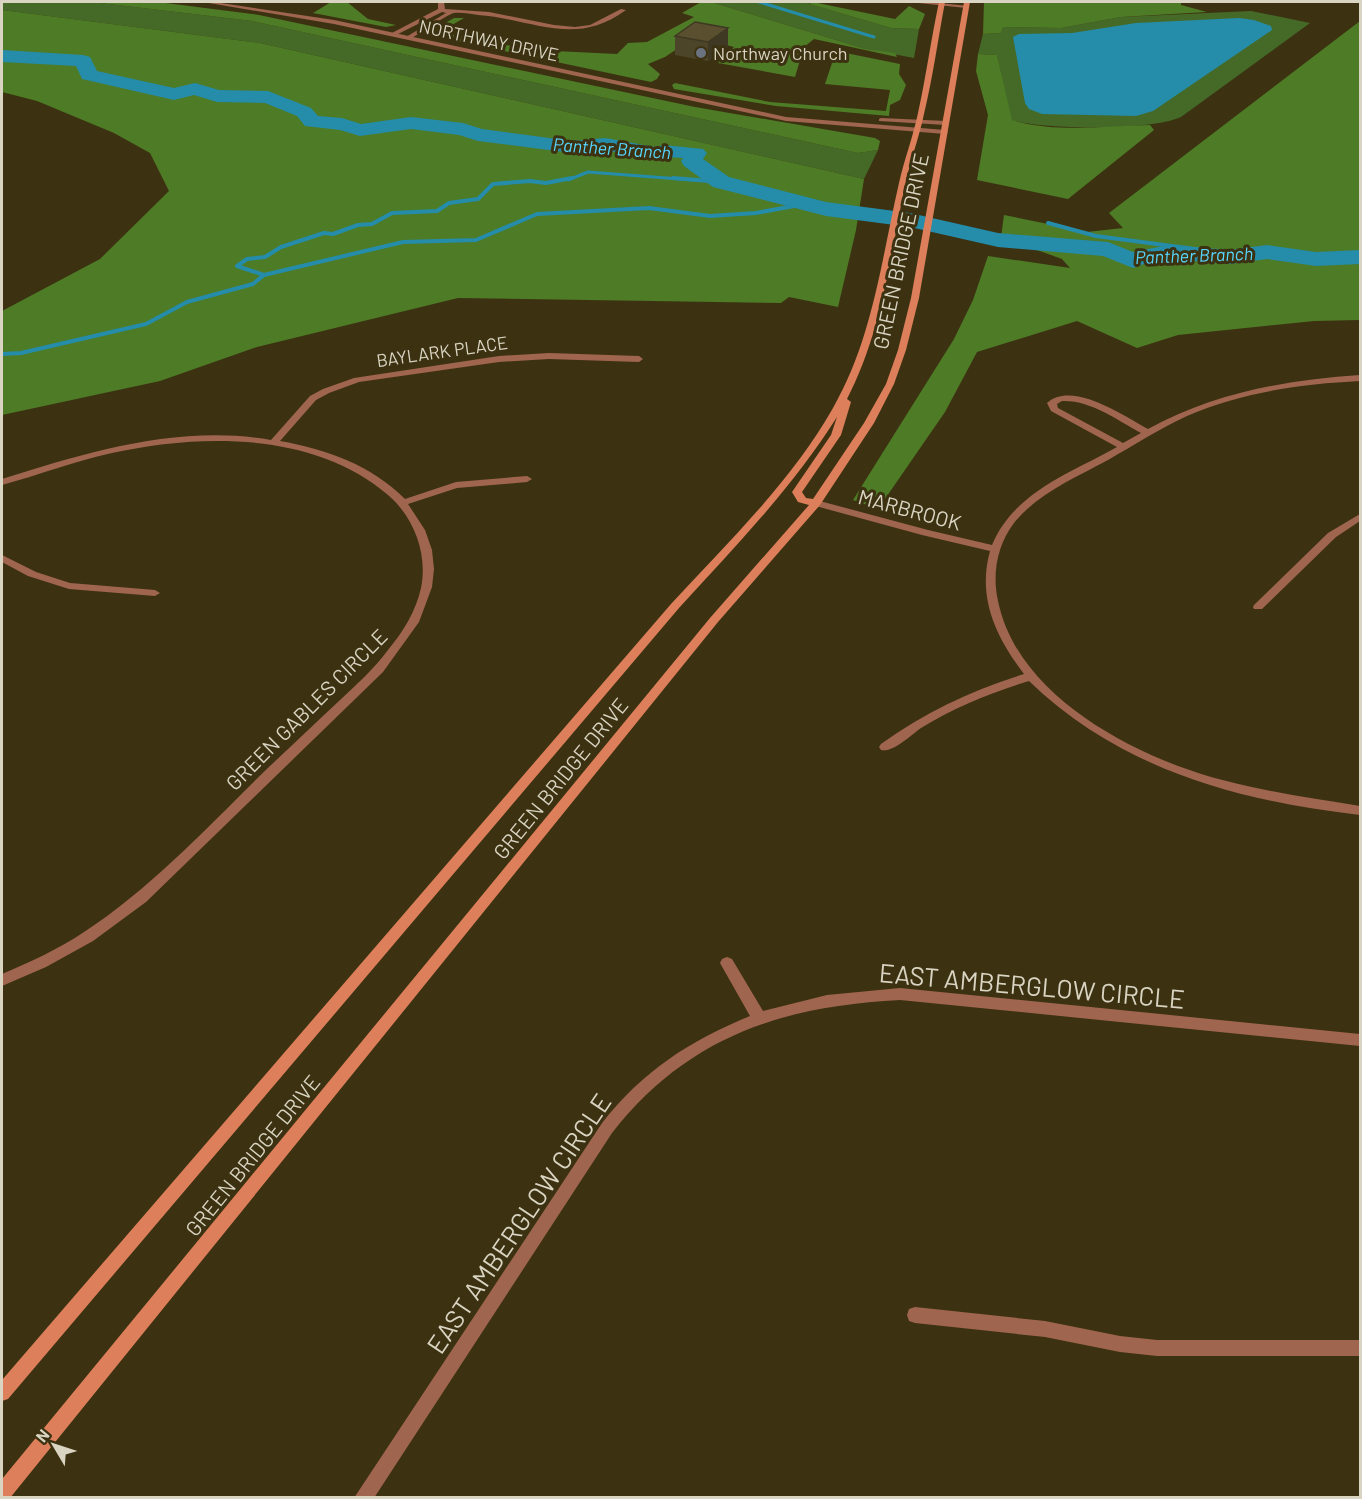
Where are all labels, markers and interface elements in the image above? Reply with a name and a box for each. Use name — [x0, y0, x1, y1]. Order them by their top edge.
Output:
street label: NORTHWAY DRIVE — [417, 14, 561, 66]
place label: Northway Church — [713, 42, 847, 64]
marker: Northway Church — [694, 46, 708, 60]
water label: Panther Branch — [552, 133, 672, 163]
street label: GREEN BRIDGE DRIVE — [867, 151, 933, 351]
water label: Panther Branch — [1135, 242, 1253, 268]
street label: BAYLARK PLACE — [375, 331, 509, 371]
street label: MARBROOK — [856, 483, 964, 535]
street label: GREEN GABLES CIRCLE — [220, 623, 392, 795]
street label: GREEN BRIDGE DRIVE — [487, 693, 633, 863]
street label: EAST AMBERGLOW CIRCLE — [878, 956, 1186, 1014]
street label: GREEN BRIDGE DRIVE — [179, 1070, 325, 1240]
street label: EAST AMBERGLOW CIRCLE — [419, 1087, 617, 1359]
north arrow — [24, 1415, 84, 1475]
text: N — [31, 1425, 53, 1445]

